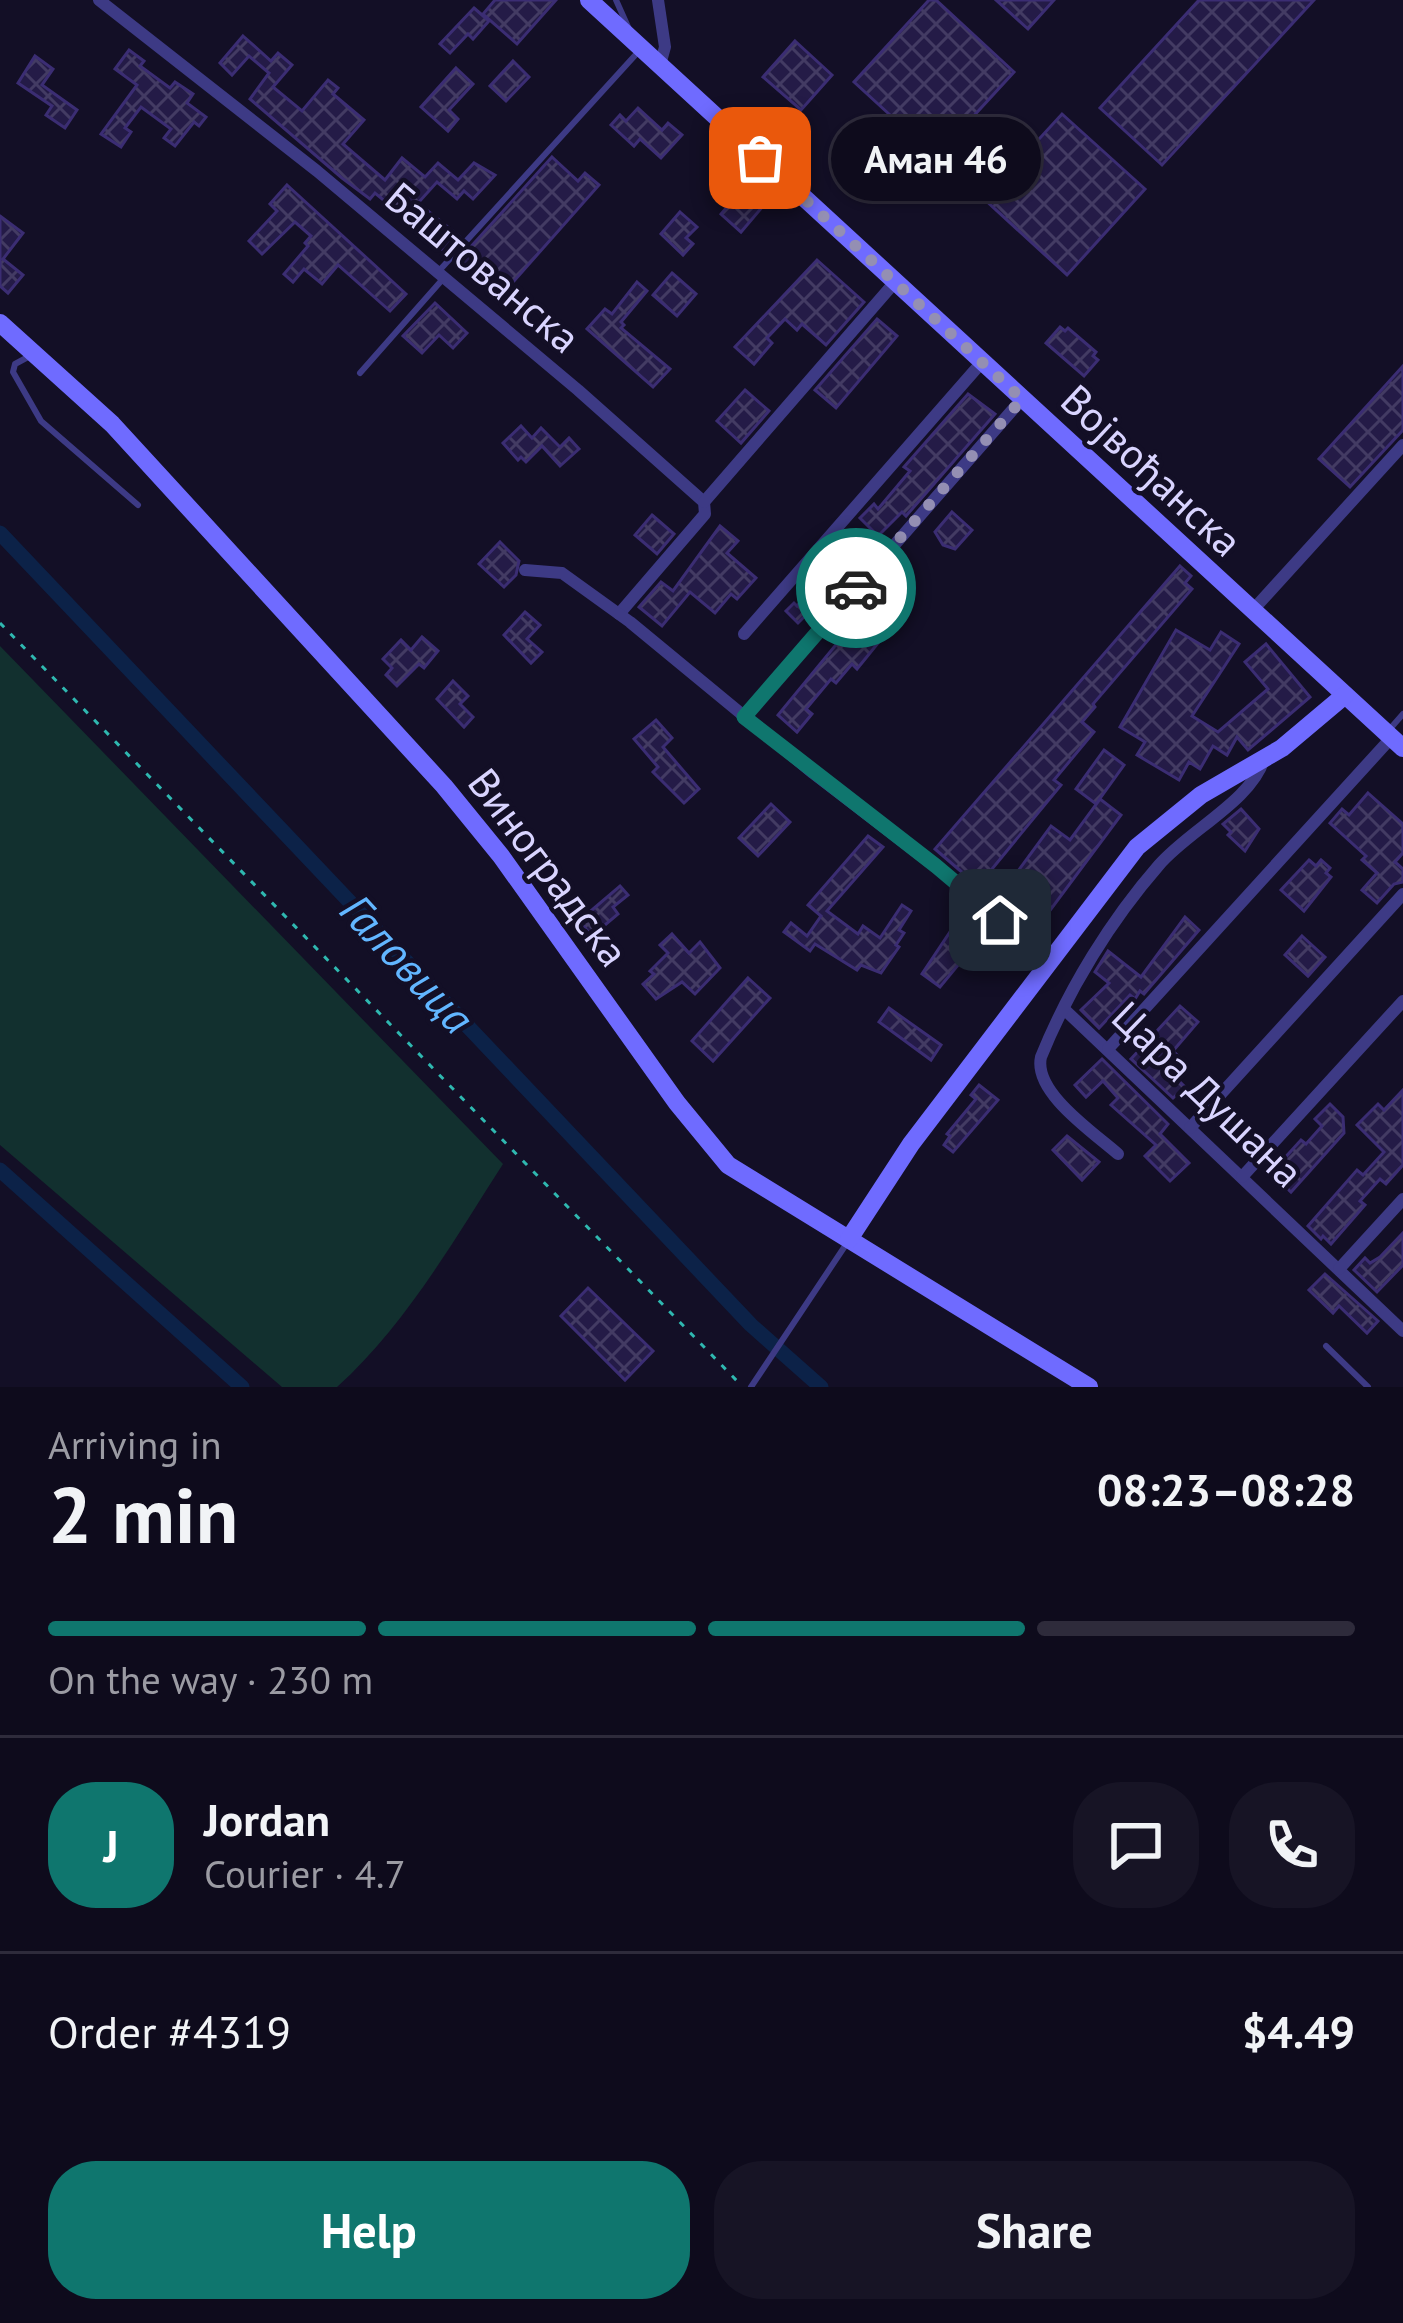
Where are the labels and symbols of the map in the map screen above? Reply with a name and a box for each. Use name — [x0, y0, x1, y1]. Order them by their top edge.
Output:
pin — [709, 107, 811, 209]
callout: Аман 46 — [832, 116, 1042, 200]
street label: Баштованска — [374, 170, 592, 364]
street label: Војвођанска — [1050, 372, 1254, 568]
courier — [796, 528, 916, 648]
street label: Виноградска — [457, 757, 641, 977]
pin — [949, 869, 1051, 971]
water label: Галовица — [329, 881, 487, 1045]
street label: Цара Душана — [1101, 989, 1315, 1199]

